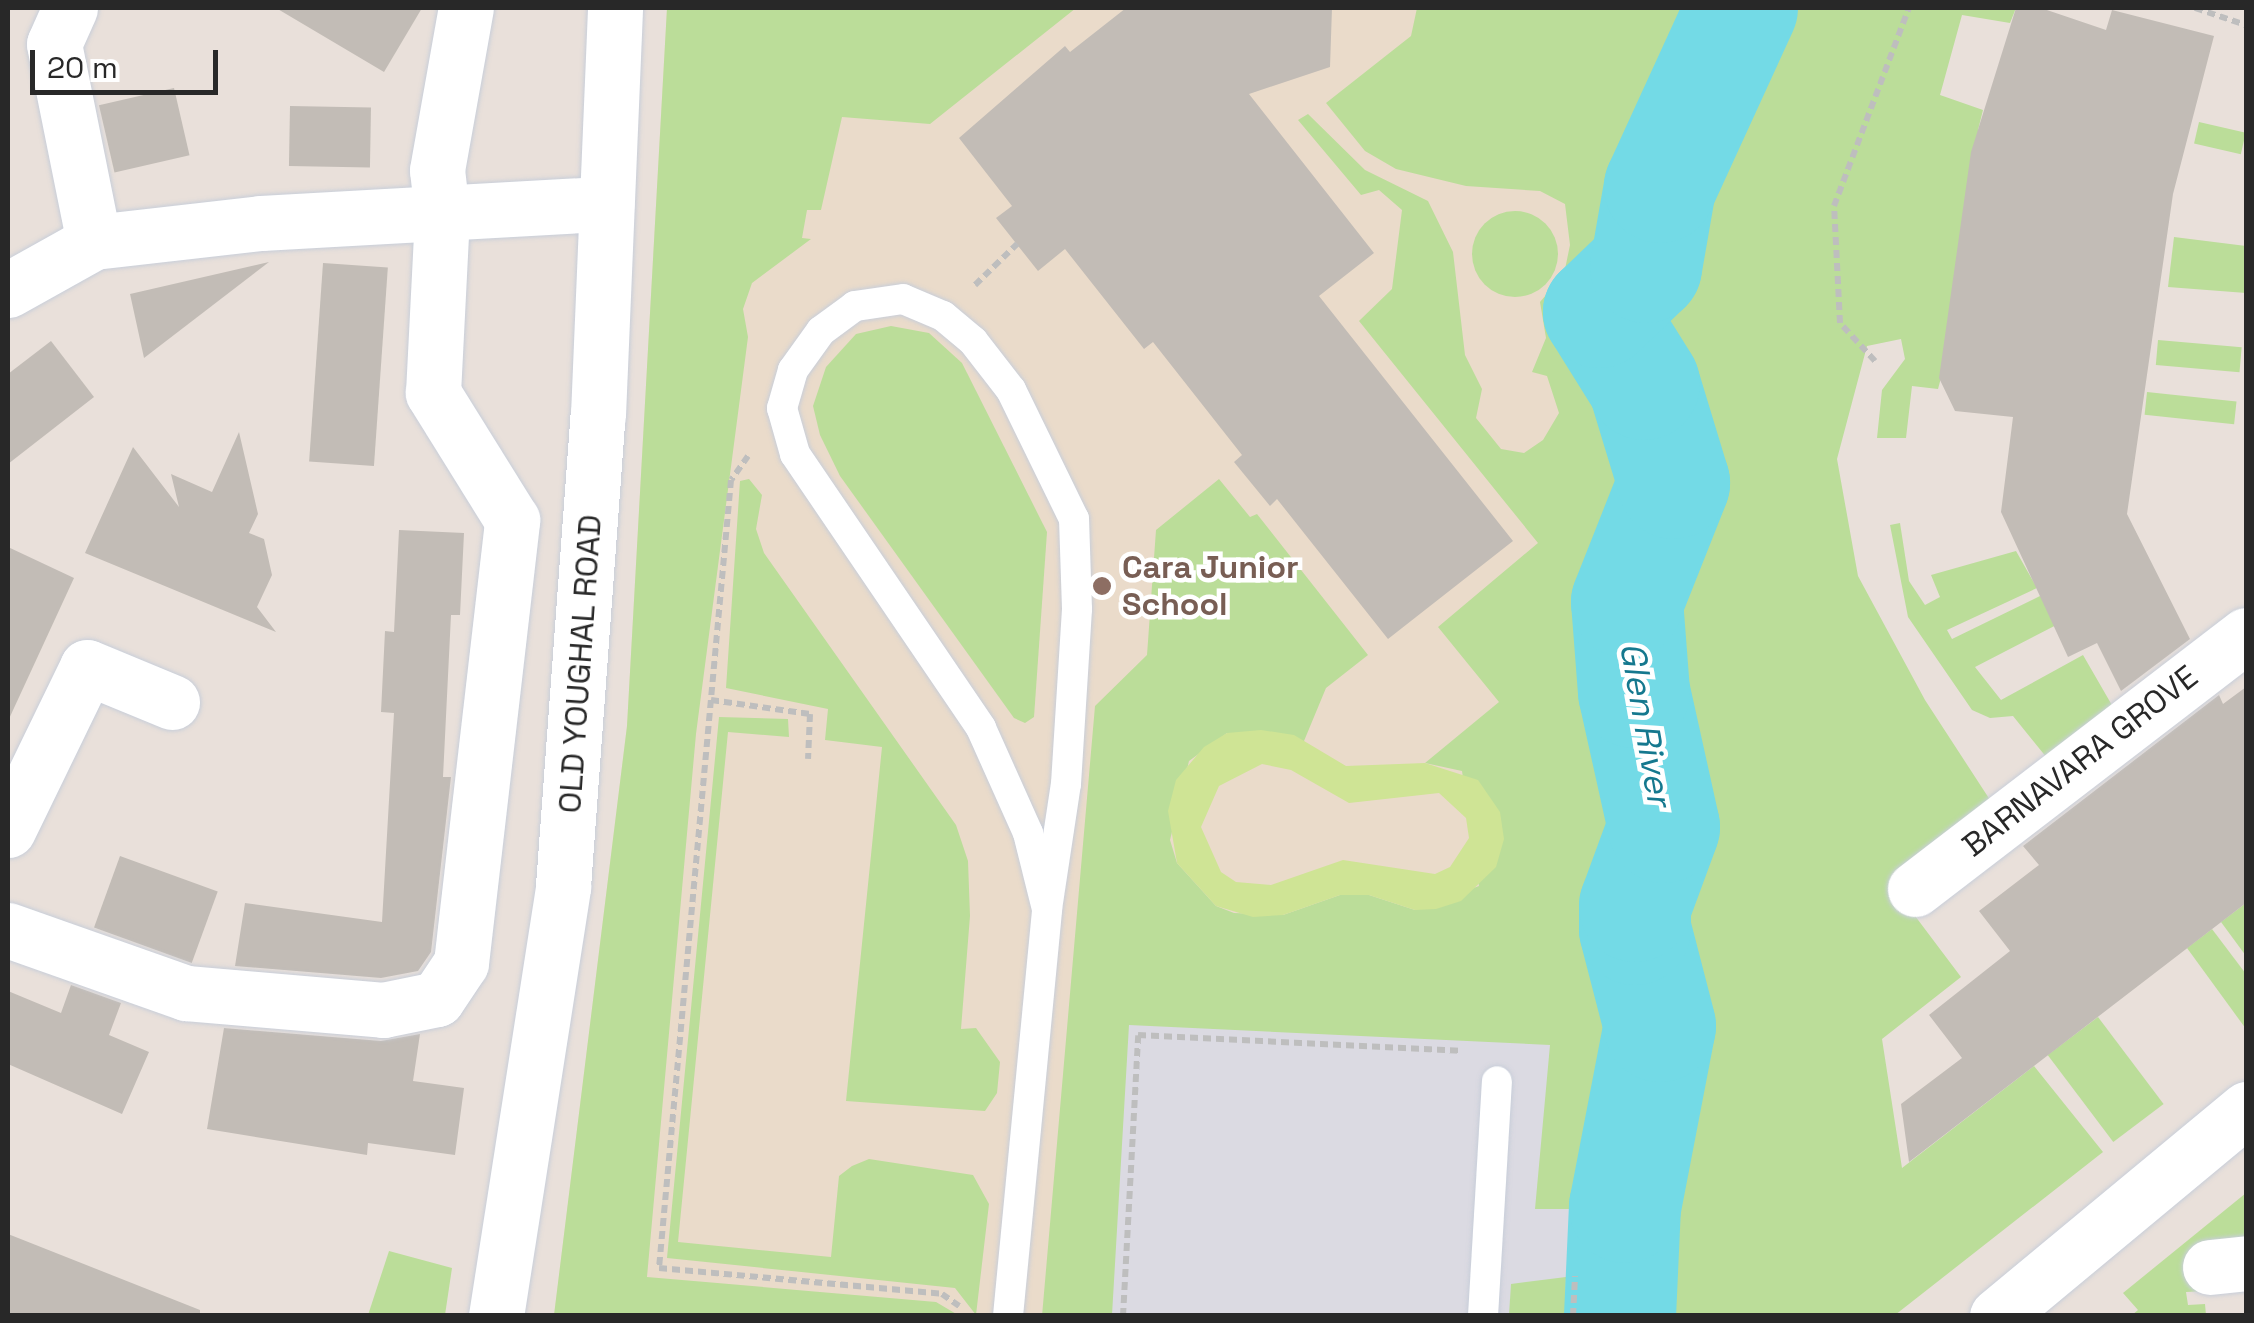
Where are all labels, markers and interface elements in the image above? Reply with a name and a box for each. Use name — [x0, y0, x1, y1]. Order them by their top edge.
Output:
scale bar — [35, 30, 222, 92]
text: 20 m — [47, 48, 118, 87]
street label: OLD YOUGHAL ROAD — [550, 513, 610, 815]
place label: Cara Junior School — [1122, 549, 1299, 624]
marker: Cara Junior School — [1091, 575, 1113, 597]
water label: Glen River — [1611, 639, 1681, 809]
street label: BARNAVARA GROVE — [1955, 657, 2205, 865]

